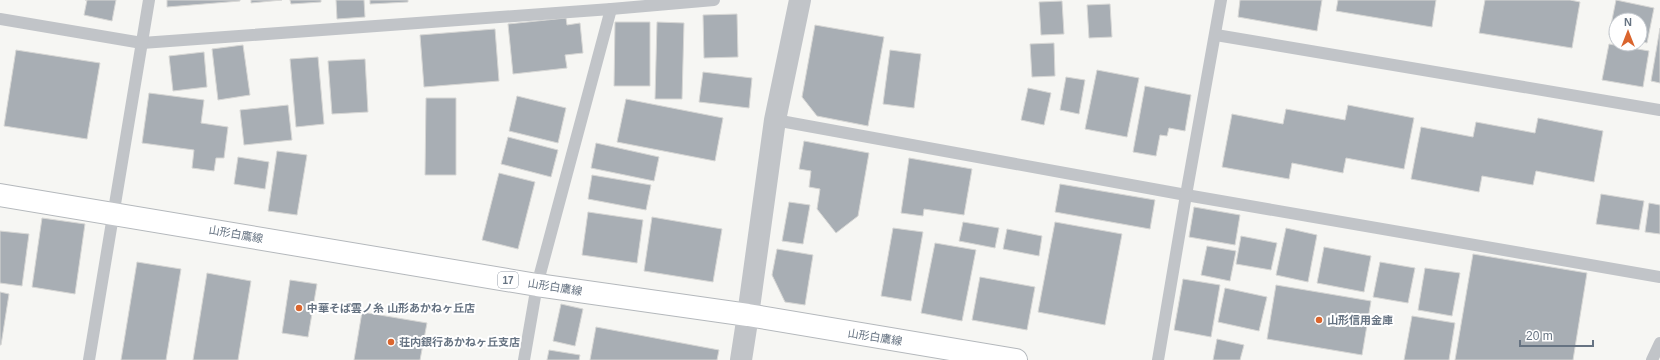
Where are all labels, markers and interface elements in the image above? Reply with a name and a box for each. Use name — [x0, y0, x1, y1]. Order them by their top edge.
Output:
north arrow — [1608, 12, 1648, 52]
text: N — [1624, 16, 1632, 28]
street label: 山形白鷹線 — [208, 223, 264, 245]
road number: 17 — [498, 272, 518, 288]
street label: 山形白鷹線 — [527, 277, 583, 297]
place label: 中華そば雲ノ糸 山形あかねヶ丘店 — [307, 302, 475, 314]
marker: 中華そば雲ノ糸 山形あかねヶ丘店 — [294, 303, 304, 313]
place label: 山形信用金庫 — [1327, 314, 1393, 326]
marker: 山形信用金庫 — [1314, 315, 1324, 325]
scale bar — [1520, 322, 1593, 348]
street label: 山形白鷹線 — [847, 327, 903, 347]
text: 20 m — [1526, 329, 1553, 343]
place label: 荘内銀行あかねヶ丘支店 — [399, 336, 520, 348]
marker: 荘内銀行あかねヶ丘支店 — [386, 337, 396, 347]

